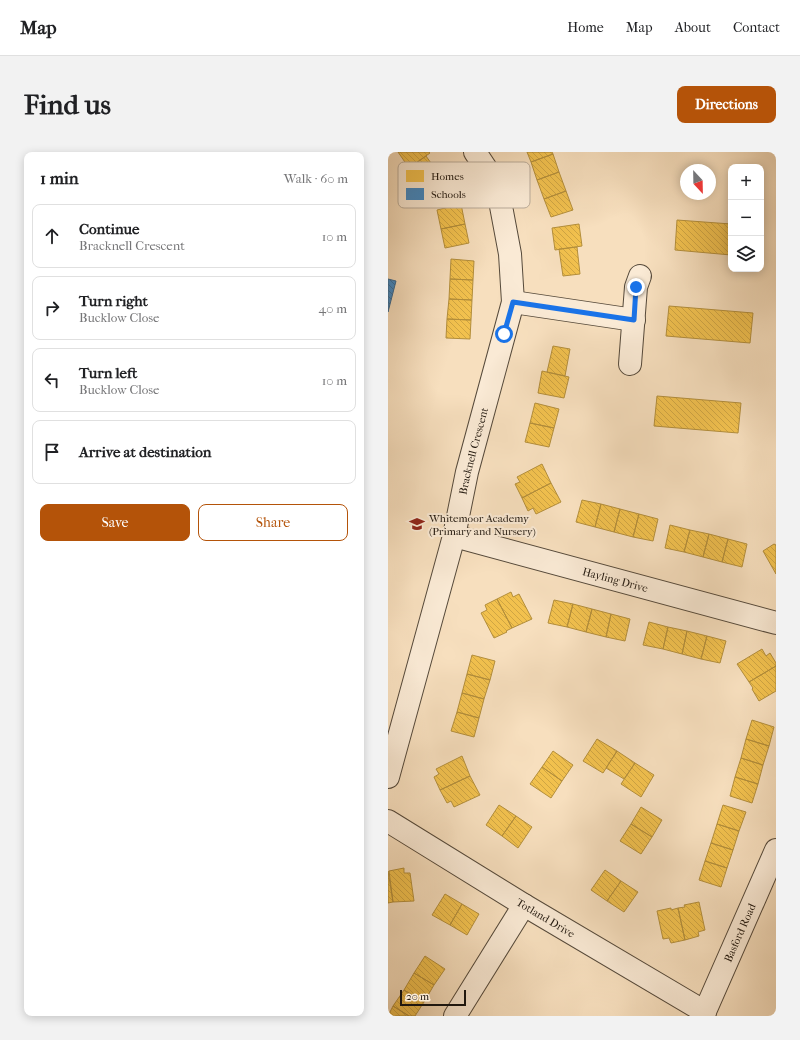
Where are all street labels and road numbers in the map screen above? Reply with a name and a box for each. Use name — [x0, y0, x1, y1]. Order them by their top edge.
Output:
street label: Bracknell Crescent — [456, 406, 491, 496]
street label: Hayling Drive — [581, 565, 650, 595]
street label: Totland Drive — [514, 895, 578, 940]
street label: Basford Road — [721, 900, 759, 964]

